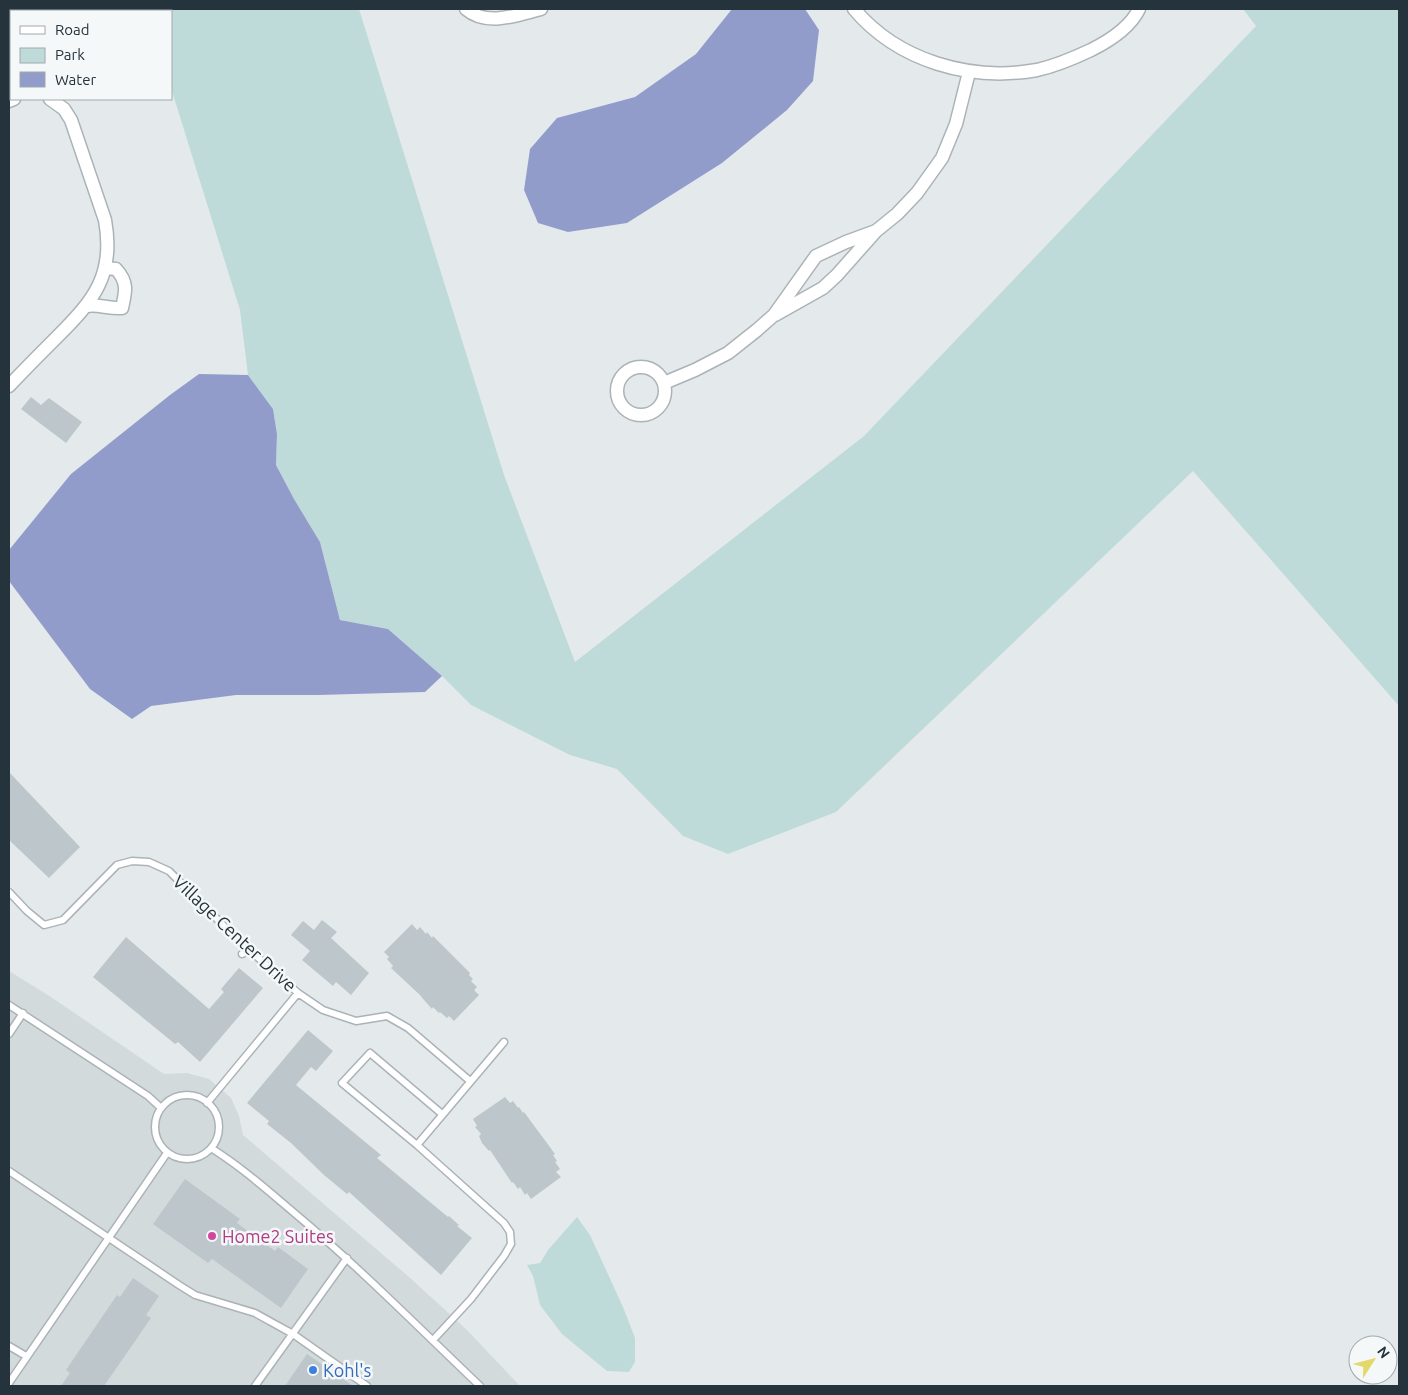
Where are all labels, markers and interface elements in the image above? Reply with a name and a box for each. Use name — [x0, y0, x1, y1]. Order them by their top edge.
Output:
legend — [10, 10, 172, 100]
text: Road — [55, 21, 90, 38]
text: Park — [55, 46, 85, 63]
text: Water — [55, 71, 96, 88]
street label: Village Center Drive — [169, 871, 301, 995]
place label: Home2 Suites — [222, 1226, 334, 1246]
marker: Home2 Suites — [206, 1230, 218, 1242]
north arrow — [1348, 1335, 1398, 1385]
text: N — [1374, 1343, 1393, 1361]
place label: Kohl's — [323, 1360, 372, 1380]
marker: Kohl's — [307, 1364, 319, 1376]

